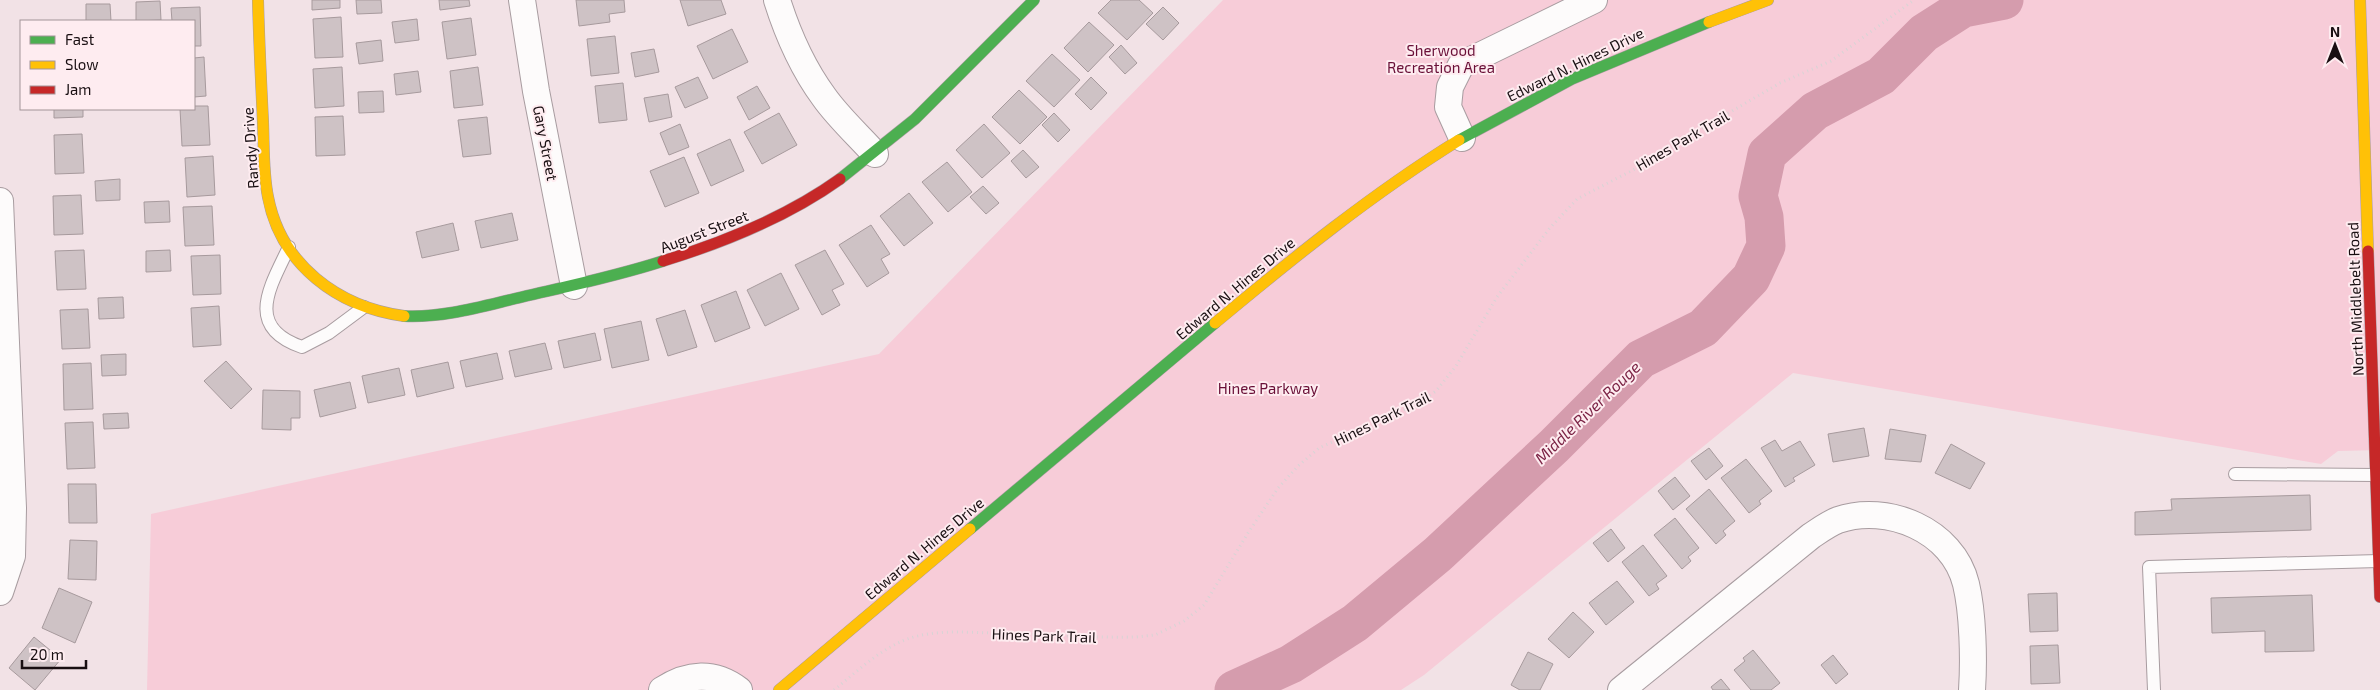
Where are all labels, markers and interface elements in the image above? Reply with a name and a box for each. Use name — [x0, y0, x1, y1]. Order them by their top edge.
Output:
legend — [20, 20, 195, 110]
north arrow — [2310, 20, 2360, 70]
street label: Edward N. Hines Drive — [1504, 23, 1646, 105]
text: N — [2330, 23, 2340, 40]
text: Fast — [65, 30, 95, 48]
park label: Sherwood Recreation Area — [1387, 41, 1495, 76]
text: Slow — [65, 55, 99, 73]
text: Jam — [65, 80, 91, 98]
street label: Gary Street — [530, 104, 562, 182]
street label: Hines Park Trail — [1632, 106, 1732, 174]
street label: Randy Drive — [238, 107, 262, 189]
street label: August Street — [657, 206, 751, 256]
street label: North Middlebelt Road — [2343, 222, 2367, 376]
street label: Edward N. Hines Drive — [1172, 233, 1298, 343]
water label: Middle River Rouge — [1530, 356, 1644, 467]
park label: Hines Parkway — [1218, 379, 1318, 397]
street label: Hines Park Trail — [1331, 387, 1434, 449]
street label: Edward N. Hines Drive — [861, 493, 987, 603]
street label: Hines Park Trail — [991, 624, 1097, 646]
scale bar — [22, 638, 86, 670]
text: 20 m — [30, 645, 64, 663]

